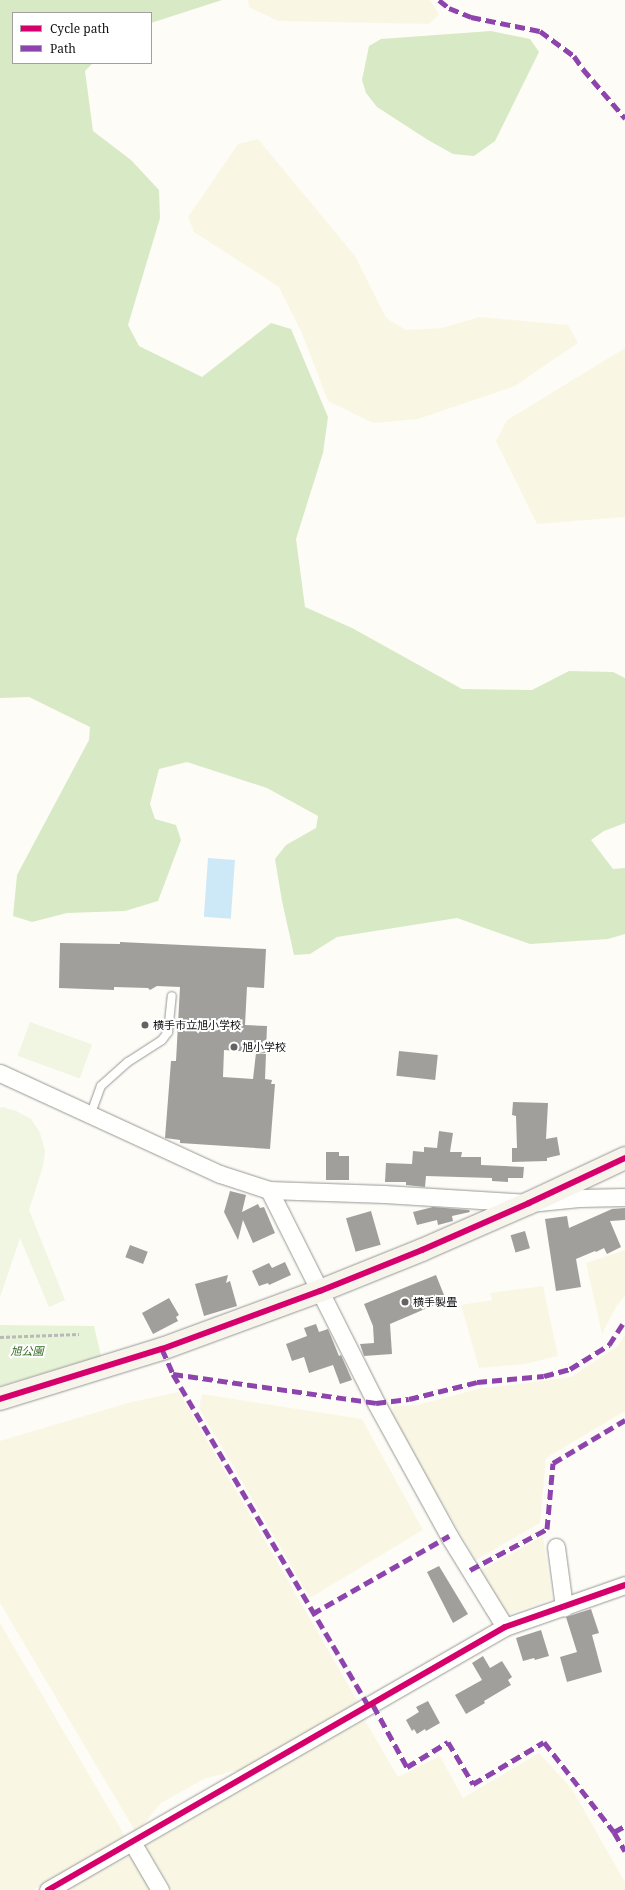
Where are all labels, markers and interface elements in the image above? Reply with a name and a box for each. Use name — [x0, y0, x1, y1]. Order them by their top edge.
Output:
legend — [12, 12, 152, 64]
text: Cycle path — [50, 20, 109, 37]
text: Path — [50, 40, 76, 57]
place label: 横手市立旭小学校 — [153, 1018, 241, 1032]
marker: 横手市立旭小学校 — [140, 1020, 150, 1030]
place label: 旭小学校 — [242, 1040, 286, 1054]
marker: 旭小学校 — [229, 1042, 239, 1052]
place label: 横手製畳 — [413, 1295, 457, 1309]
marker: 横手製畳 — [400, 1297, 410, 1307]
park label: 旭公園 — [11, 1344, 43, 1358]

